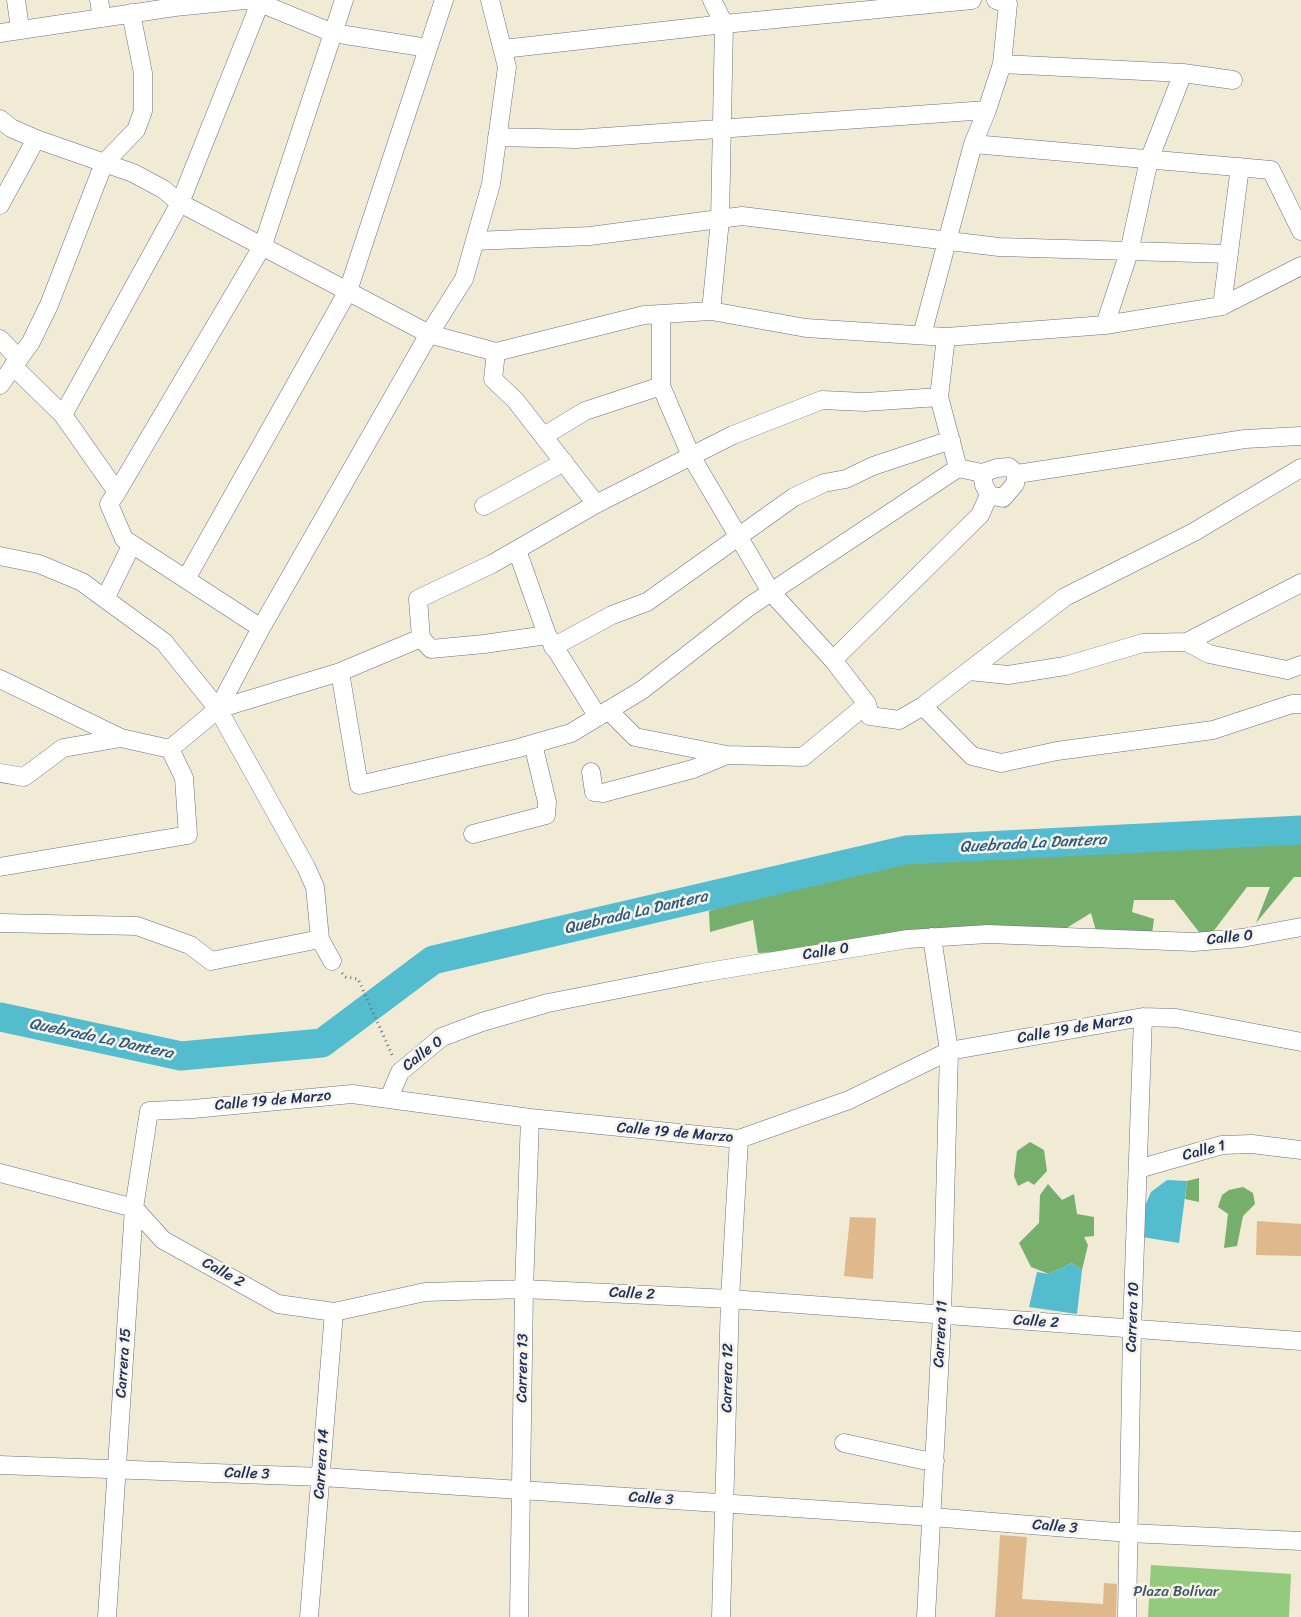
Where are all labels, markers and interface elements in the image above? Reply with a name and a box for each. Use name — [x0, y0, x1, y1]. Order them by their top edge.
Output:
water label: Quebrada La Dantera — [959, 831, 1107, 857]
water label: Quebrada La Dantera — [562, 887, 710, 939]
street label: Calle 0 — [1206, 927, 1254, 949]
street label: Calle 0 — [802, 939, 850, 965]
street label: Calle 19 de Marzo — [1016, 1010, 1134, 1048]
water label: Quebrada La Dantera — [27, 1014, 175, 1064]
street label: Calle 0 — [399, 1033, 447, 1075]
street label: Calle 19 de Marzo — [214, 1087, 332, 1115]
street label: Calle 19 de Marzo — [616, 1119, 734, 1147]
street label: Calle 1 — [1181, 1137, 1227, 1165]
street label: Calle 2 — [199, 1254, 247, 1292]
street label: Carrera 10 — [1123, 1282, 1143, 1352]
street label: Calle 2 — [609, 1284, 655, 1304]
street label: Carrera 11 — [930, 1300, 952, 1368]
street label: Calle 2 — [1013, 1311, 1059, 1333]
street label: Carrera 15 — [113, 1327, 135, 1399]
street label: Carrera 13 — [513, 1333, 533, 1403]
street label: Carrera 12 — [718, 1343, 738, 1413]
street label: Carrera 14 — [311, 1428, 333, 1500]
street label: Calle 3 — [224, 1464, 270, 1484]
street label: Calle 3 — [628, 1488, 674, 1510]
street label: Calle 3 — [1032, 1516, 1078, 1538]
park label: Plaza Bolívar — [1133, 1583, 1219, 1601]

